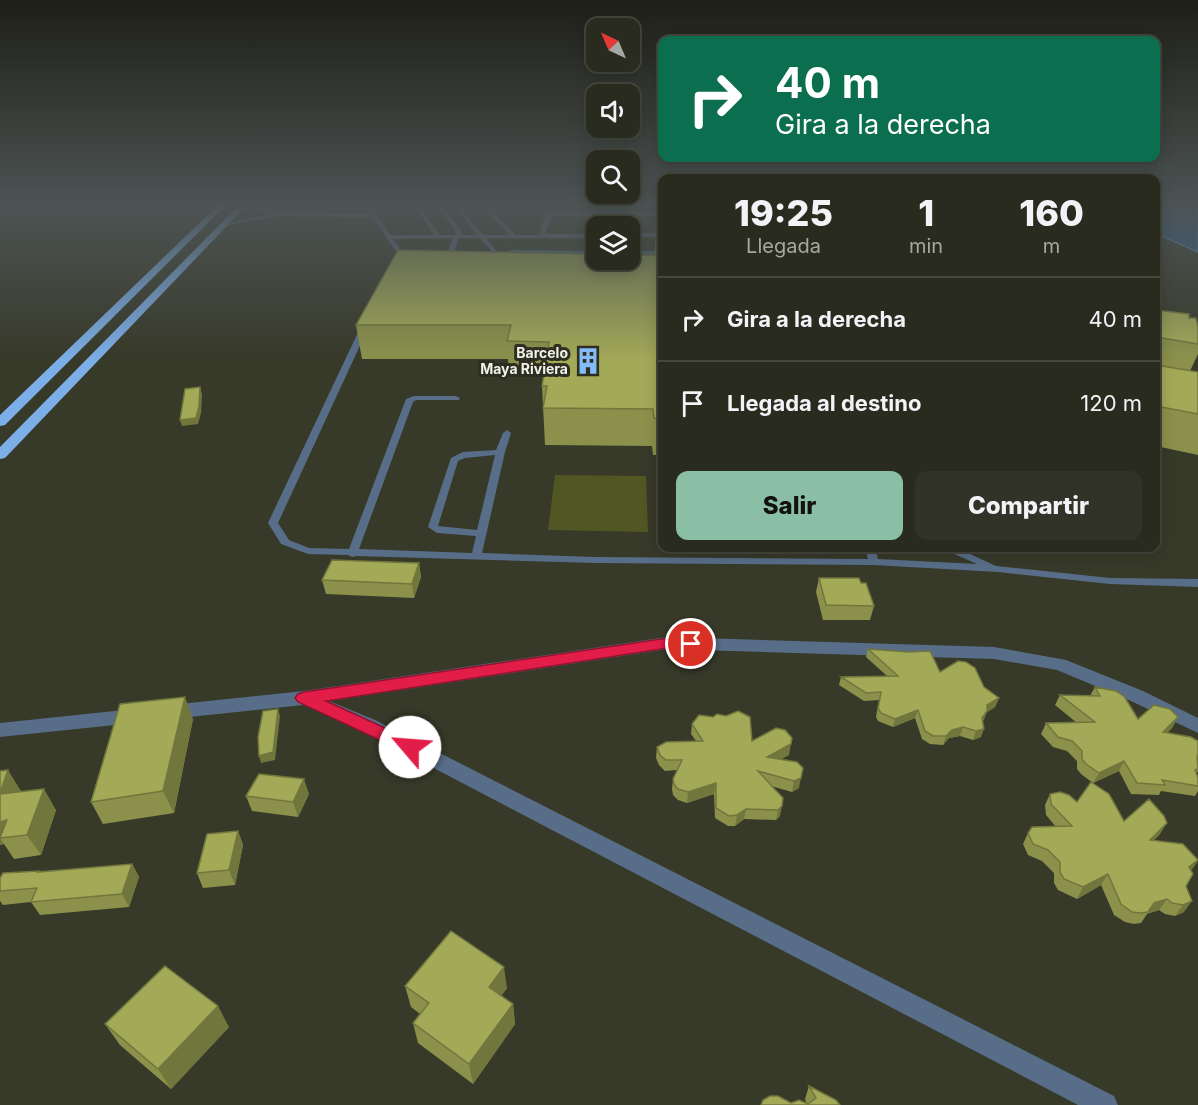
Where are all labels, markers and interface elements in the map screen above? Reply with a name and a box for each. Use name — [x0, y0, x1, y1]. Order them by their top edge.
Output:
north arrow — [586, 18, 640, 72]
map controls — [586, 18, 640, 270]
text: 40 m — [775, 57, 880, 108]
icon: right — [676, 60, 754, 138]
button: sound — [586, 84, 640, 138]
text: Gira a la derecha — [775, 108, 991, 141]
button: search — [586, 150, 640, 204]
text: 19:25 — [734, 191, 833, 235]
text: 1 — [918, 191, 934, 235]
text: 160 — [1019, 191, 1084, 235]
button: layers — [586, 216, 640, 270]
text: Llegada — [746, 234, 821, 258]
text: min — [909, 234, 943, 258]
text: m — [1043, 234, 1060, 258]
icon: right — [676, 303, 709, 336]
text: Gira a la derecha — [727, 306, 906, 332]
text: 40 m — [1088, 306, 1142, 332]
place label: Barcelo Maya Riviera — [480, 344, 568, 377]
building icon: Barcelo Maya Riviera — [573, 346, 603, 376]
icon: arrive — [676, 387, 709, 420]
text: Llegada al destino — [727, 390, 921, 416]
text: 120 m — [1080, 390, 1142, 416]
button: Salir — [676, 471, 903, 540]
button: Compartir — [915, 471, 1142, 540]
pin — [665, 618, 716, 669]
icon: arrive — [674, 627, 707, 660]
position arrow — [378, 715, 442, 779]

